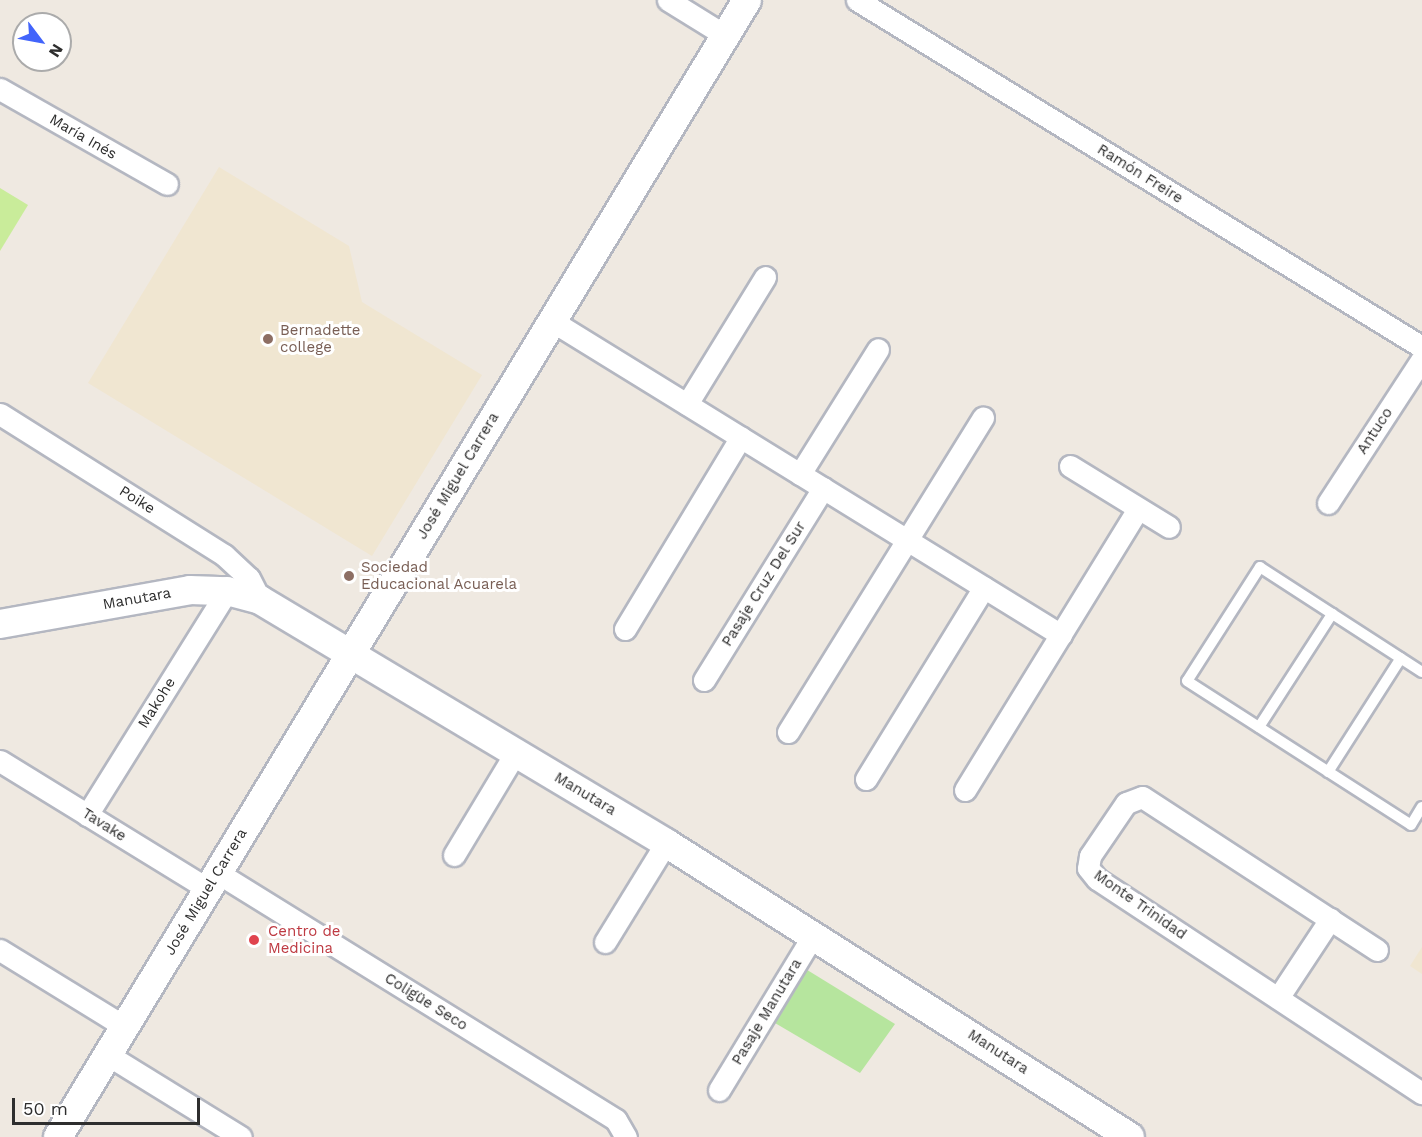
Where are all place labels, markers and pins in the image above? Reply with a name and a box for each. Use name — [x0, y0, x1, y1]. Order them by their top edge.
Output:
place label: Bernadette college — [280, 321, 360, 356]
marker: Bernadette college — [261, 332, 275, 346]
place label: Sociedad Educacional Acuarela — [361, 558, 518, 593]
marker: Sociedad Educacional Acuarela — [342, 569, 356, 583]
place label: Centro de Medicina — [268, 922, 340, 957]
marker: Centro de Medicina — [245, 931, 263, 949]

